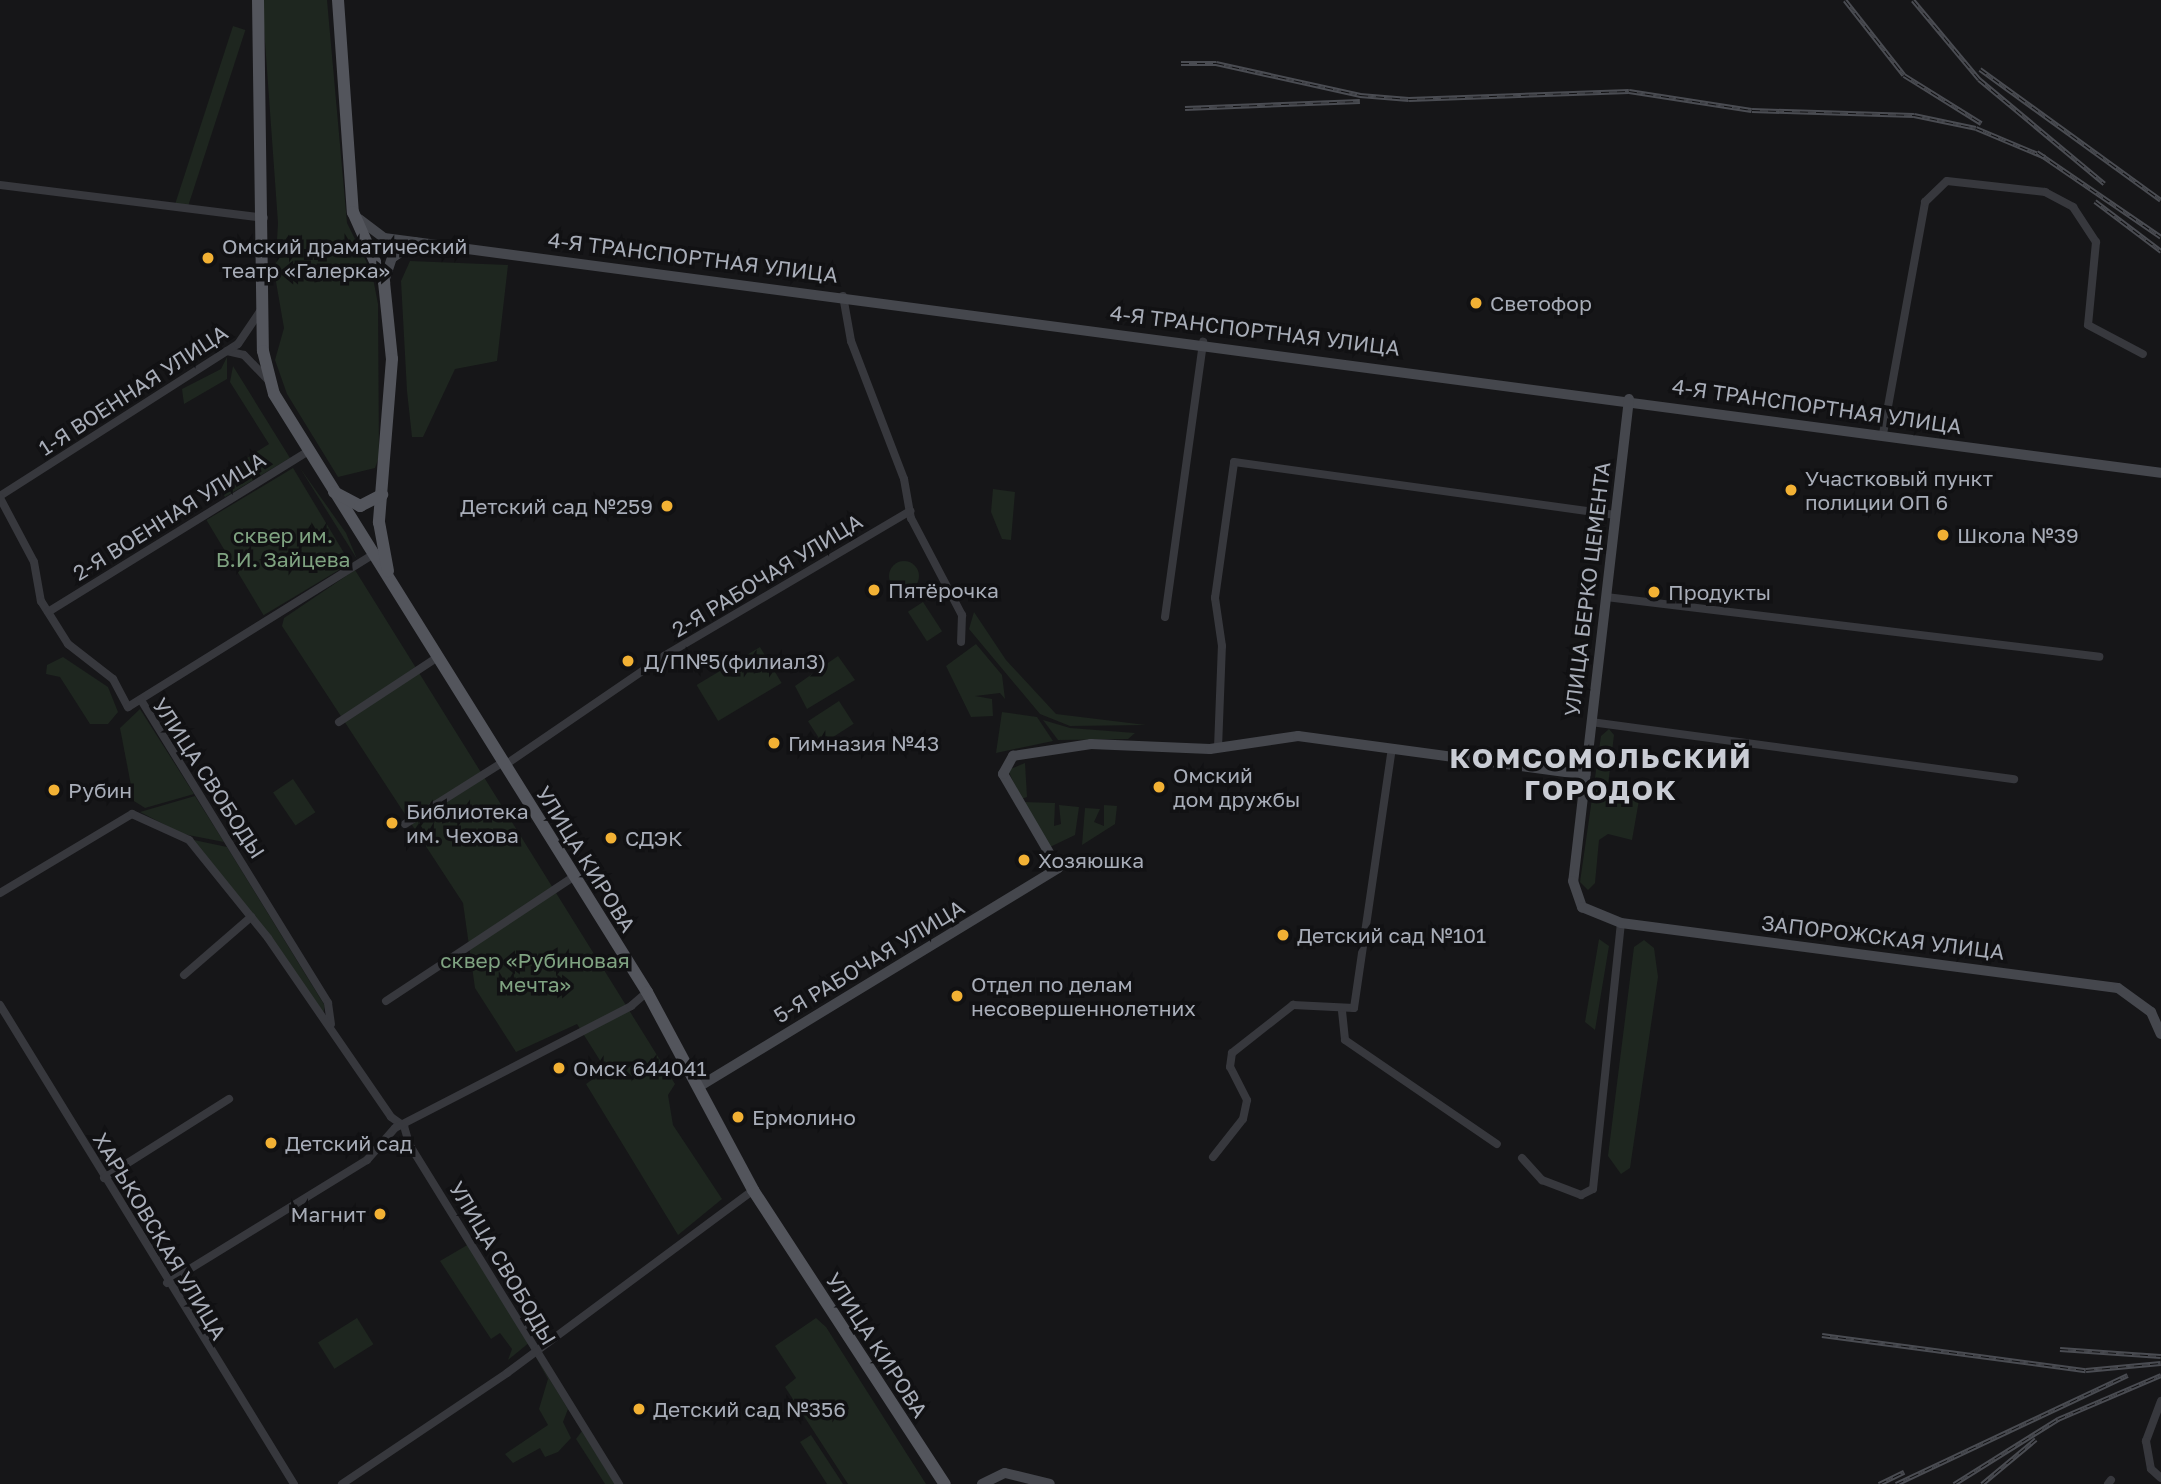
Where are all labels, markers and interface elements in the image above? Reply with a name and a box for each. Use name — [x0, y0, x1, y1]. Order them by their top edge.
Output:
street label: 4-Я ТРАНСПОРТНАЯ УЛИЦА — [547, 227, 839, 287]
place label: Омский драматический театр «Галерка» — [222, 233, 467, 283]
marker: Омский драматический театр «Галерка» — [200, 250, 216, 266]
place label: Светофор — [1490, 290, 1592, 316]
marker: Светофор — [1468, 295, 1484, 311]
street label: 4-Я ТРАНСПОРТНАЯ УЛИЦА — [1109, 300, 1401, 360]
street label: 1-Я ВОЕННАЯ УЛИЦА — [34, 319, 232, 461]
street label: 4-Я ТРАНСПОРТНАЯ УЛИЦА — [1671, 373, 1963, 439]
street label: 2-Я ВОЕННАЯ УЛИЦА — [68, 446, 270, 586]
street label: УЛИЦА БЕРКО ЦЕМЕНТА — [1559, 460, 1615, 718]
place label: Участковый пункт полиции ОП 6 — [1805, 465, 1993, 515]
marker: Участковый пункт полиции ОП 6 — [1783, 482, 1799, 498]
place label: Детский сад №259 — [460, 493, 653, 519]
marker: Детский сад №259 — [659, 498, 675, 514]
street label: 2-Я РАБОЧАЯ УЛИЦА — [667, 508, 867, 642]
park label: сквер им. В.И. Зайцева — [216, 522, 350, 572]
place label: Школа №39 — [1957, 522, 2079, 548]
marker: Школа №39 — [1935, 527, 1951, 543]
place label: Пятёрочка — [888, 577, 999, 603]
place label: Продукты — [1668, 579, 1771, 605]
marker: Пятёрочка — [866, 582, 882, 598]
marker: Продукты — [1646, 584, 1662, 600]
place label: Д/П№5(филиал3) — [644, 648, 826, 674]
marker: Д/П№5(филиал3) — [618, 651, 638, 671]
street label: УЛИЦА СВОБОДЫ — [148, 693, 270, 863]
place label: Гимназия №43 — [788, 730, 939, 756]
marker: Гимназия №43 — [766, 735, 782, 751]
district label: КОМСОМОЛЬСКИЙ ГОРОДОК — [1451, 741, 1751, 807]
place label: Омский дом дружбы — [1173, 762, 1300, 812]
place label: Рубин — [68, 777, 132, 803]
marker: Омский дом дружбы — [1151, 779, 1167, 795]
street label: УЛИЦА КИРОВА — [531, 781, 641, 937]
marker: Рубин — [46, 782, 62, 798]
place label: Библиотека им. Чехова — [406, 798, 529, 848]
marker: Библиотека им. Чехова — [384, 815, 400, 831]
place label: СДЭК — [625, 825, 683, 851]
marker: СДЭК — [603, 830, 619, 846]
place label: Хозяюшка — [1038, 847, 1144, 873]
marker: Хозяюшка — [1016, 852, 1032, 868]
street label: 5-Я РАБОЧАЯ УЛИЦА — [769, 894, 969, 1028]
street label: ЗАПОРОЖСКАЯ УЛИЦА — [1760, 910, 2006, 964]
place label: Детский сад №101 — [1297, 922, 1486, 948]
marker: Детский сад №101 — [1275, 927, 1291, 943]
park label: сквер «Рубиновая мечта» — [440, 947, 630, 997]
place label: Отдел по делам несовершеннолетних — [971, 971, 1196, 1021]
marker: Отдел по делам несовершеннолетних — [949, 988, 965, 1004]
place label: Омск 644041 — [573, 1055, 707, 1081]
marker: Омск 644041 — [551, 1060, 567, 1076]
place label: Ермолино — [752, 1104, 856, 1130]
marker: Ермолино — [730, 1109, 746, 1125]
street label: ХАРЬКОВСКАЯ УЛИЦА — [88, 1128, 232, 1344]
place label: Детский сад — [285, 1130, 413, 1156]
marker: Детский сад — [263, 1135, 279, 1151]
street label: УЛИЦА СВОБОДЫ — [444, 1177, 562, 1349]
place label: Магнит — [291, 1201, 366, 1227]
marker: Магнит — [372, 1206, 388, 1222]
street label: УЛИЦА КИРОВА — [821, 1268, 933, 1422]
place label: Детский сад №356 — [653, 1396, 846, 1422]
marker: Детский сад №356 — [631, 1401, 647, 1417]

